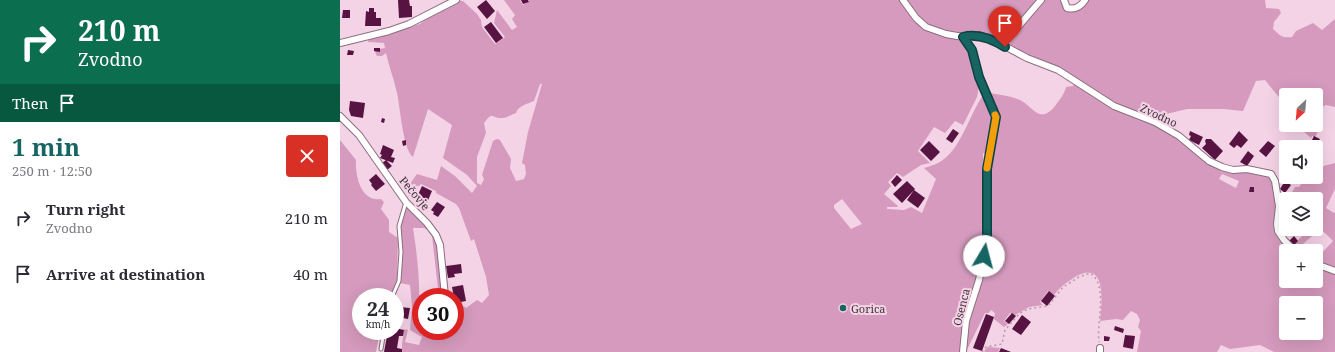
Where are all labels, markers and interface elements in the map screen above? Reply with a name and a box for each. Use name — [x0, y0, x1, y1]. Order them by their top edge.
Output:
pin — [988, 6, 1022, 47]
text: 210 m — [78, 11, 160, 49]
icon: arrive — [994, 12, 1016, 34]
icon: right — [12, 16, 64, 68]
text: Zvodno — [78, 47, 143, 71]
north arrow — [1279, 88, 1323, 132]
map controls — [1279, 88, 1323, 340]
icon: arrive — [56, 92, 78, 114]
text: Then — [12, 93, 48, 113]
street label: Zvodno — [1138, 100, 1180, 130]
text: 1 min — [12, 130, 80, 163]
button: close — [286, 135, 328, 177]
button: sound — [1279, 140, 1323, 184]
text: 250 m · 12:50 — [12, 162, 92, 180]
street label: Pečovje — [396, 173, 434, 213]
button: layers — [1279, 192, 1323, 236]
text: Turn right — [46, 199, 125, 219]
icon: right — [12, 207, 34, 229]
text: 210 m — [285, 208, 328, 228]
text: Zvodno — [46, 219, 93, 237]
position arrow — [963, 235, 1005, 277]
button: + — [1279, 244, 1323, 288]
icon: arrive — [12, 263, 34, 285]
text: Arrive at destination — [46, 264, 205, 284]
text: 40 m — [293, 264, 328, 284]
street label: Osenca — [949, 287, 973, 327]
speed limit sign: 30 — [412, 288, 464, 340]
text: 24 — [367, 295, 389, 322]
button: − — [1279, 296, 1323, 340]
place label: Gorica — [851, 301, 886, 316]
marker: Gorica — [838, 303, 848, 313]
text: km/h — [366, 317, 390, 331]

